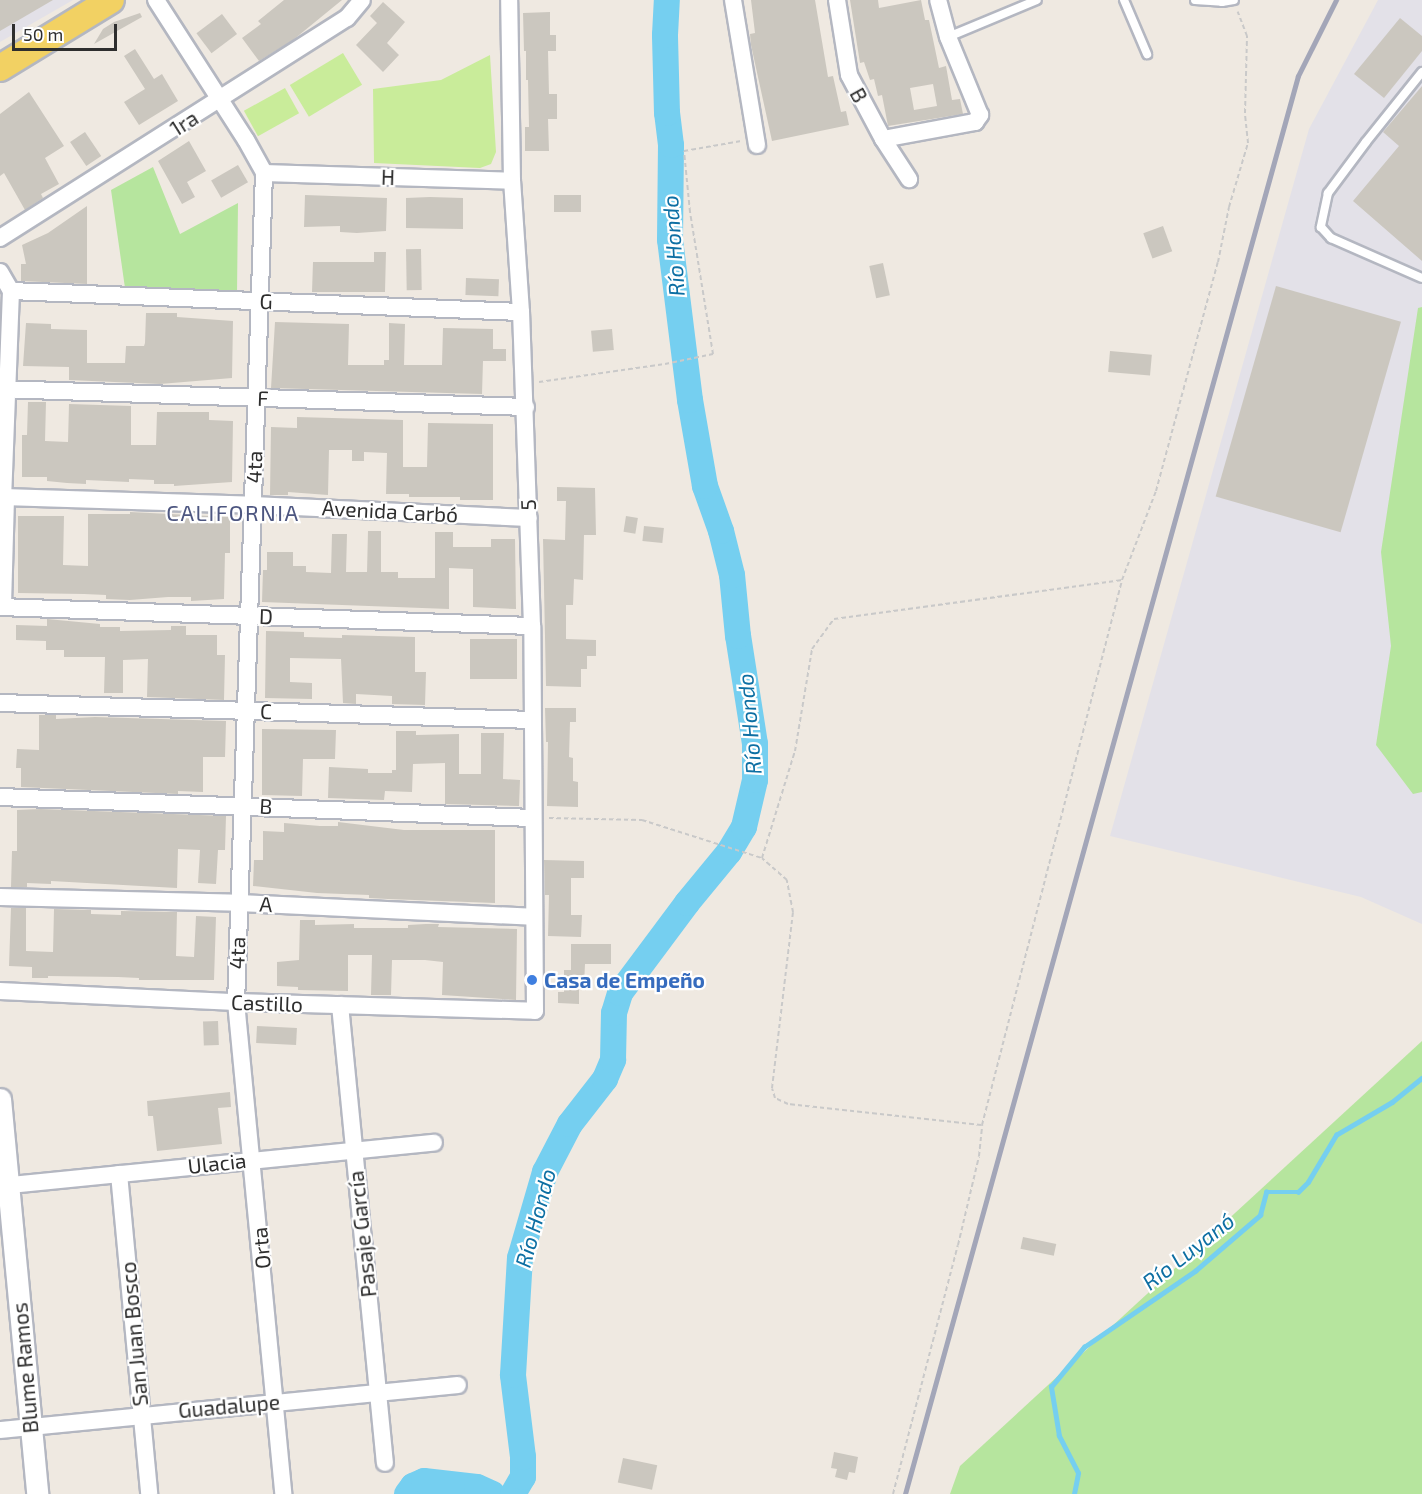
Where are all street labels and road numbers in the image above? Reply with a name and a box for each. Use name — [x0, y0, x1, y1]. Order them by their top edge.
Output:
street label: B — [845, 83, 873, 107]
street label: 1ra — [165, 105, 203, 141]
street label: H — [381, 164, 395, 190]
street label: G — [259, 288, 273, 314]
street label: F — [257, 385, 269, 411]
street label: 4ta — [241, 450, 267, 484]
street label: Avenida Carbó — [321, 495, 459, 527]
street label: 5 — [515, 499, 541, 511]
street label: D — [259, 603, 273, 629]
street label: C — [260, 698, 272, 724]
street label: B — [259, 793, 273, 819]
street label: A — [259, 891, 273, 917]
street label: 4ta — [224, 936, 250, 970]
street label: Castillo — [231, 989, 303, 1017]
street label: Ulacia — [186, 1147, 248, 1179]
street label: Pasaje García — [343, 1169, 381, 1299]
street label: Orta — [247, 1226, 275, 1270]
street label: San Juan Bosco — [115, 1260, 153, 1408]
street label: Blume Ramos — [7, 1302, 43, 1434]
street label: Guadalupe — [177, 1389, 281, 1423]

